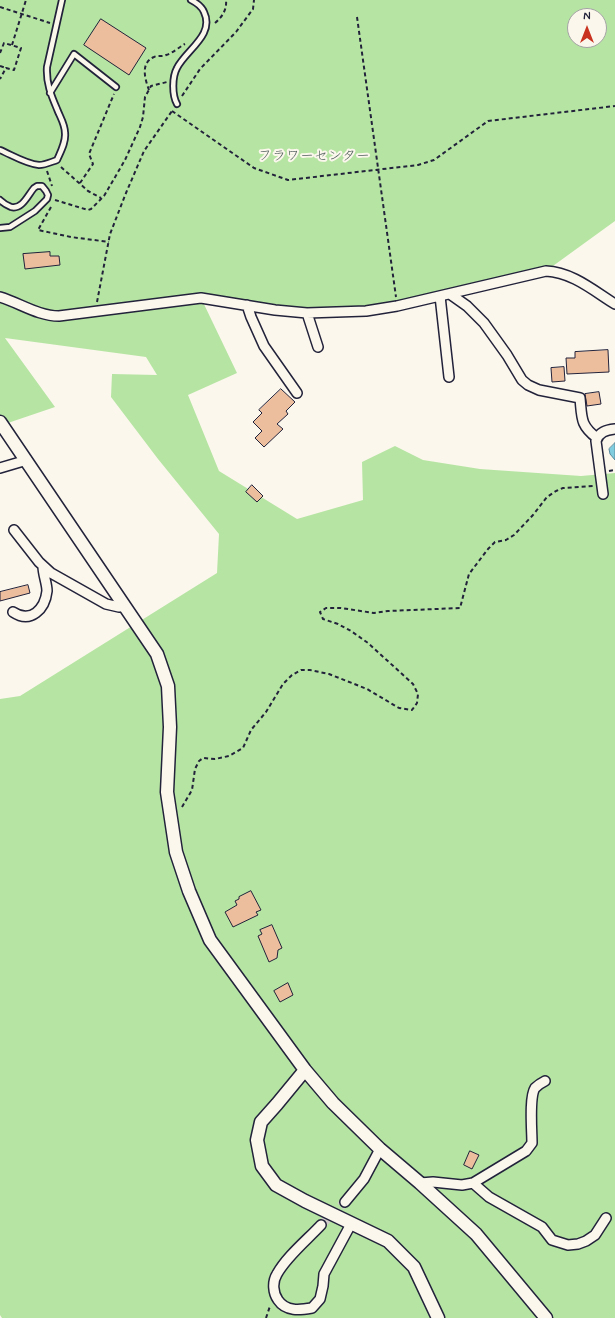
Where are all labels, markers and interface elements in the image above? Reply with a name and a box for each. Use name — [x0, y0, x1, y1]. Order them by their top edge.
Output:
north arrow — [567, 8, 607, 48]
text: N — [583, 10, 591, 24]
park label: フラワーセンター — [258, 149, 370, 165]

